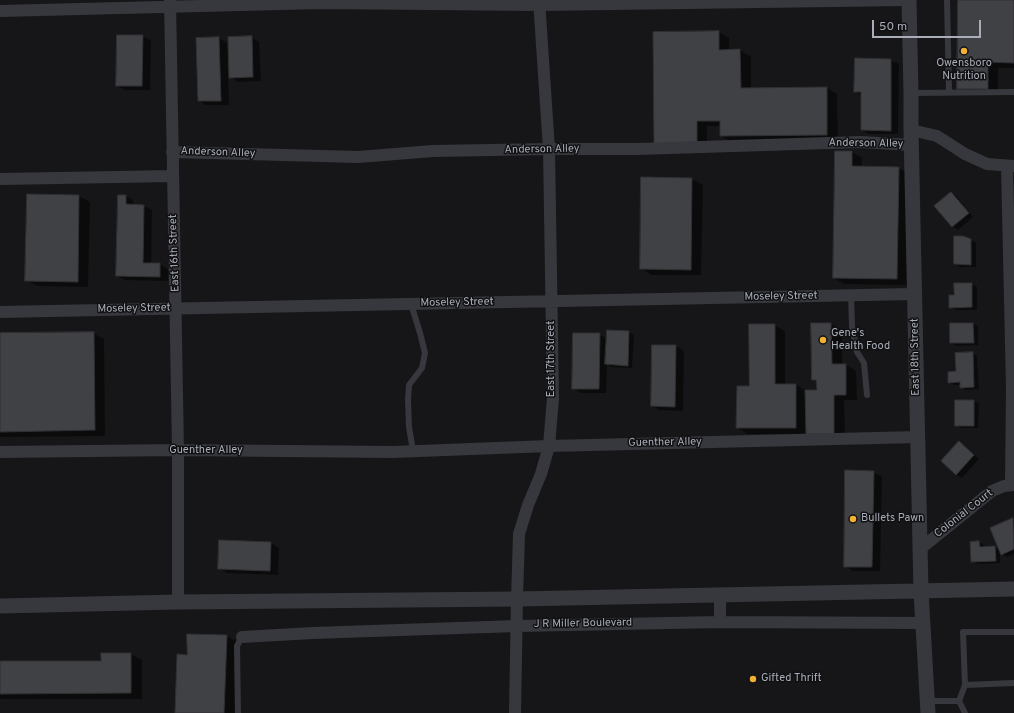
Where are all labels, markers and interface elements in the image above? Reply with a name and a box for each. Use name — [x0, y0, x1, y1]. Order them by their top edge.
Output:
scale bar — [874, 12, 983, 38]
text: 50 m — [879, 19, 907, 35]
marker: Owensboro Nutrition — [959, 46, 969, 56]
place label: Owensboro Nutrition — [936, 57, 992, 83]
street label: Anderson Alley — [828, 137, 904, 151]
street label: Anderson Alley — [504, 143, 580, 157]
street label: Anderson Alley — [180, 145, 256, 161]
street label: East 16th Street — [167, 214, 183, 292]
street label: Moseley Street — [744, 290, 818, 304]
street label: Moseley Street — [420, 296, 494, 310]
street label: Moseley Street — [97, 302, 171, 316]
street label: East 18th Street — [909, 318, 923, 396]
street label: East 17th Street — [545, 321, 559, 397]
place label: Gene's Health Food — [831, 327, 890, 353]
marker: Gene's Health Food — [818, 335, 828, 345]
street label: Guenther Alley — [628, 436, 702, 450]
street label: Guenther Alley — [169, 444, 243, 458]
street label: Colonial Court — [932, 487, 996, 541]
place label: Bullets Pawn — [861, 512, 924, 526]
marker: Bullets Pawn — [848, 514, 858, 524]
street label: J R Miller Boulevard — [534, 617, 632, 631]
place label: Gifted Thrift — [761, 672, 822, 686]
marker: Gifted Thrift — [748, 674, 758, 684]

